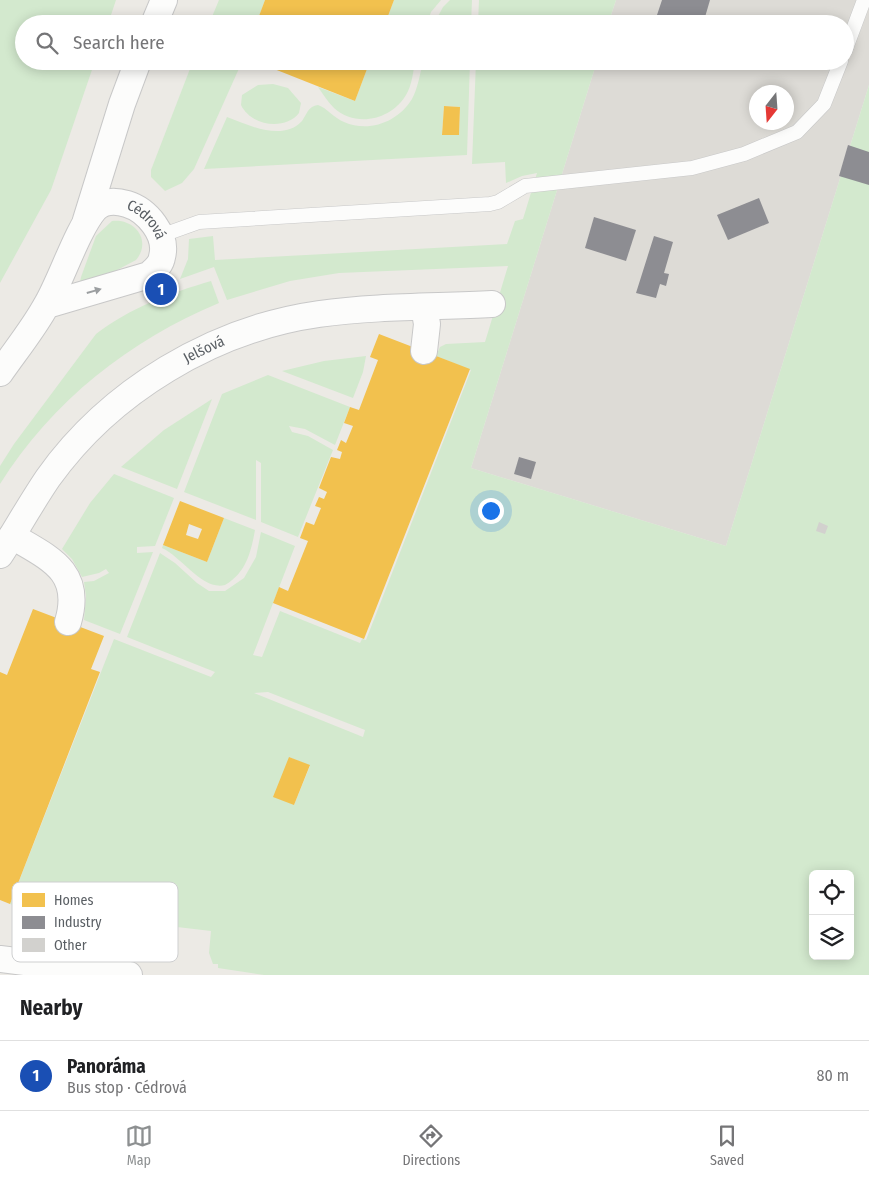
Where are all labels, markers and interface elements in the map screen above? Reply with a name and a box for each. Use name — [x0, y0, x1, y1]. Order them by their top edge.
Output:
search box — [15, 15, 854, 70]
icon: search — [33, 29, 61, 57]
text: Search here — [73, 31, 165, 54]
north arrow — [749, 85, 794, 130]
street label: Cédrová — [124, 196, 170, 242]
pin: 1 — [145, 270, 177, 308]
one-way arrow — [86, 286, 101, 294]
street label: Jelšová — [180, 332, 227, 367]
your location — [478, 498, 504, 524]
map controls — [809, 870, 854, 960]
button: locate — [809, 870, 854, 915]
legend — [12, 882, 178, 962]
text: Homes — [54, 892, 94, 909]
text: Industry — [54, 914, 102, 931]
button: layers — [809, 915, 854, 960]
text: Other — [54, 937, 87, 954]
text: Nearby — [20, 995, 82, 1021]
text: Panoráma — [67, 1055, 146, 1078]
text: 1 — [33, 1066, 39, 1085]
text: 80 m — [817, 1066, 849, 1085]
text: Bus stop · Cédrová — [67, 1078, 187, 1097]
tab: Map — [125, 1122, 153, 1169]
tab: Directions — [402, 1122, 460, 1169]
tab: Saved — [710, 1122, 744, 1169]

